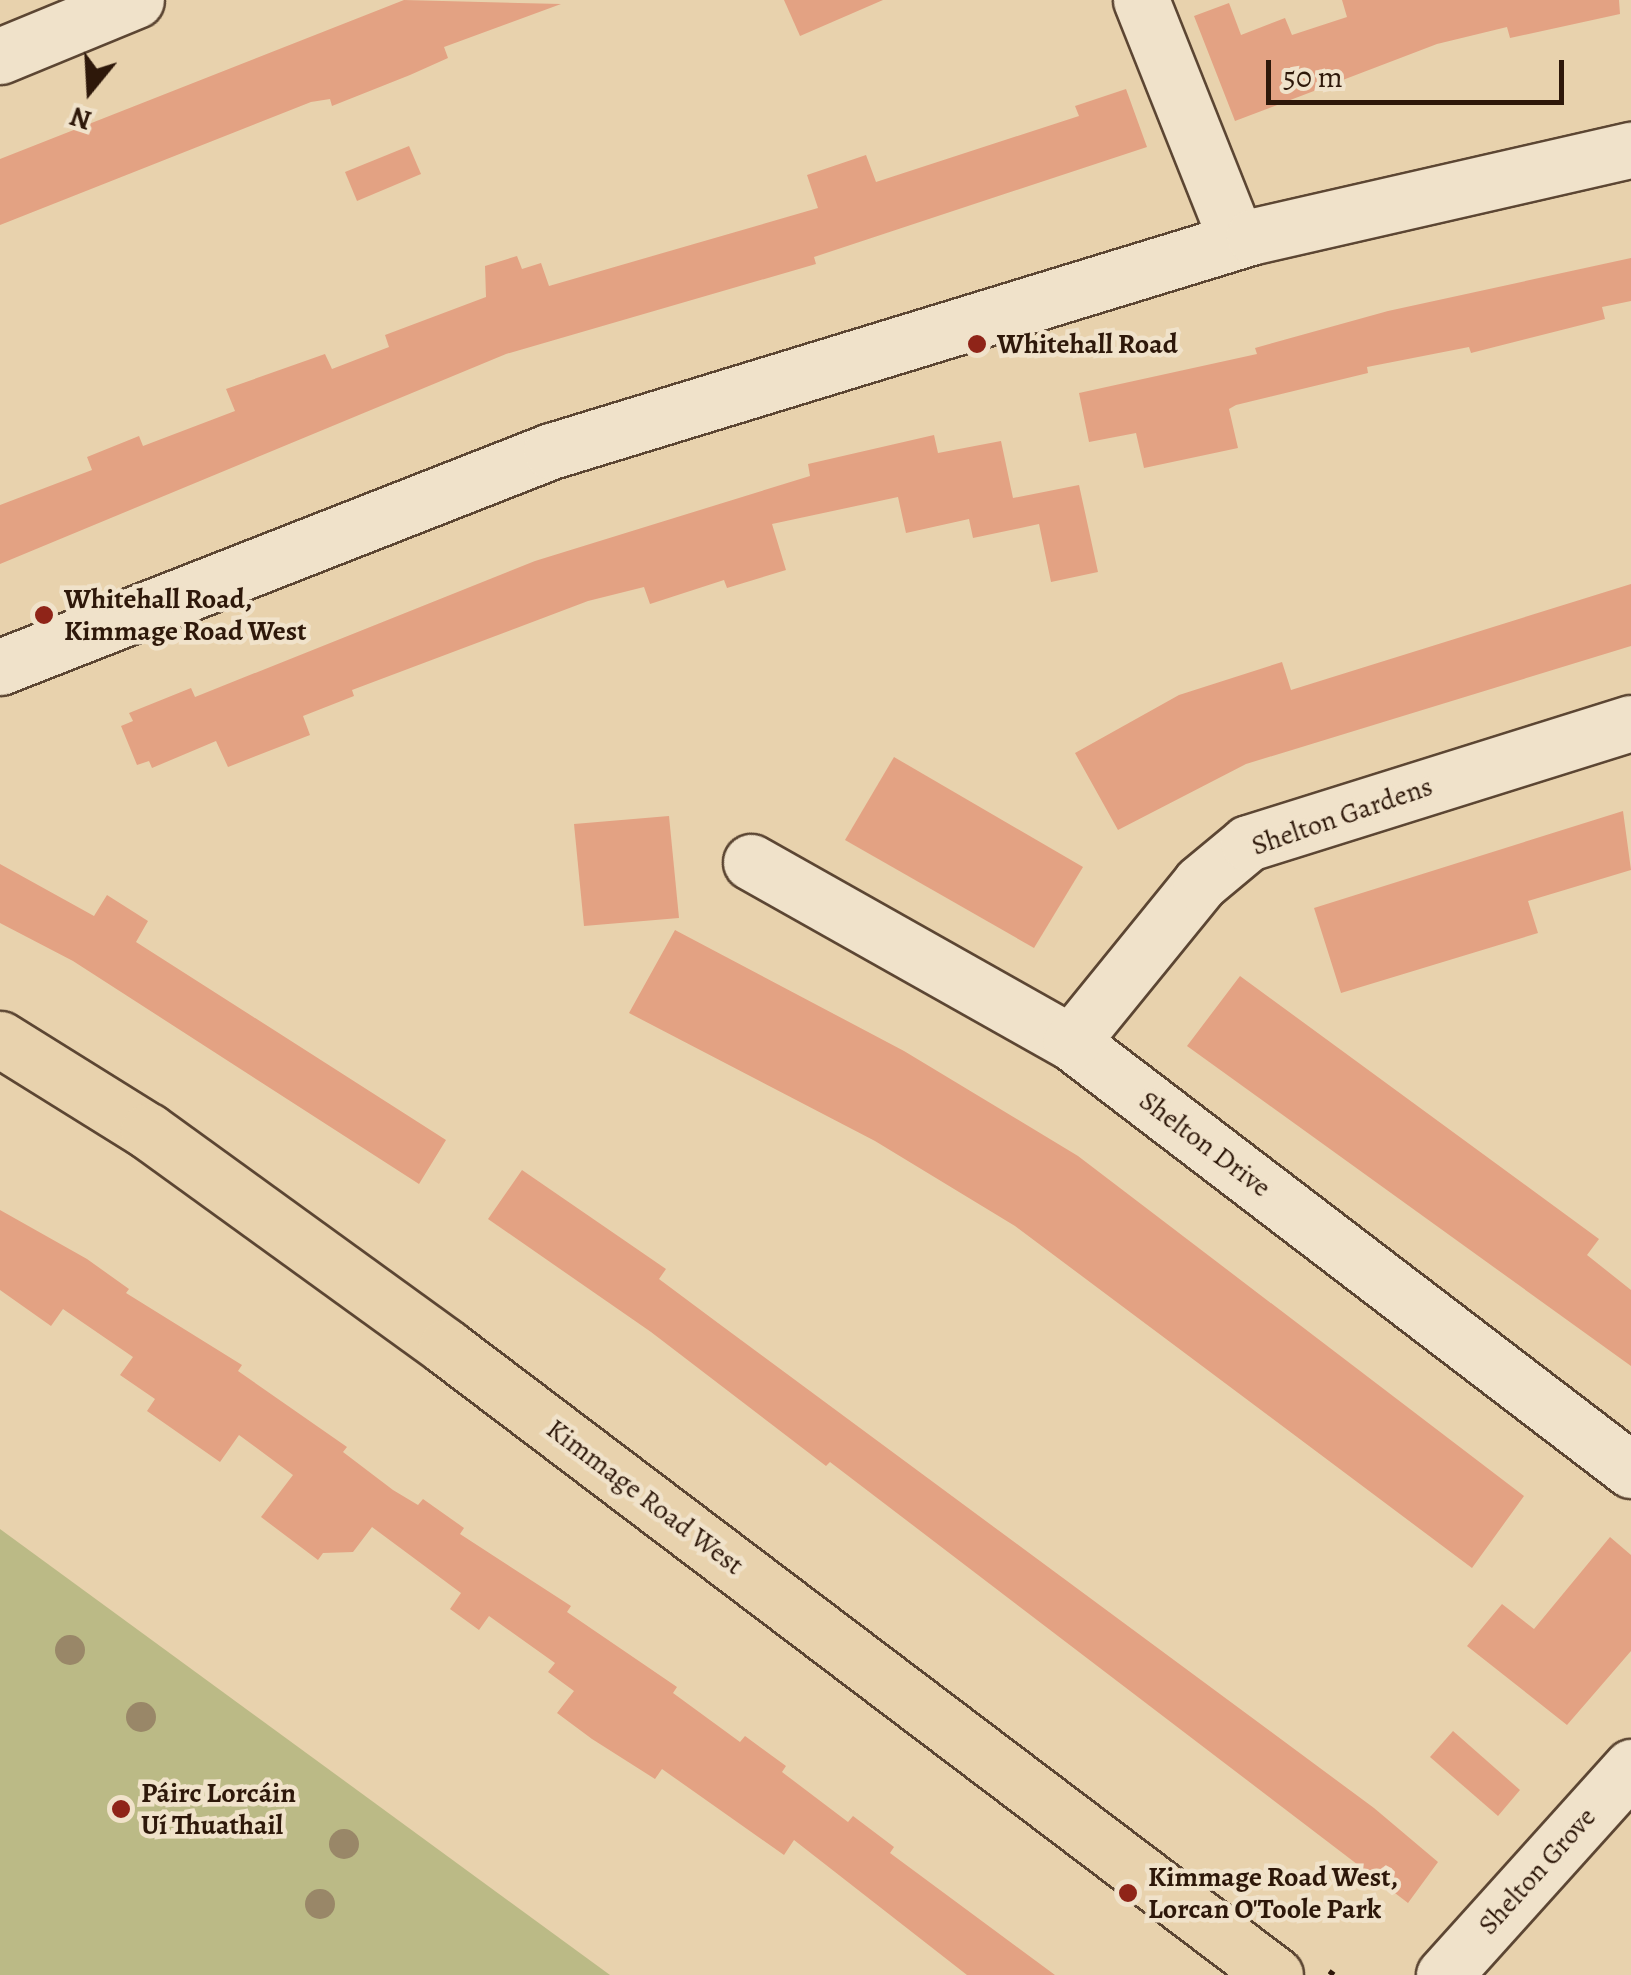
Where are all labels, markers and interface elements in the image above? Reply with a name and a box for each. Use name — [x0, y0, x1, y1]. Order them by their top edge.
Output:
north arrow — [40, 40, 140, 140]
scale bar — [1271, 40, 1568, 102]
text: 50 m — [1283, 57, 1343, 97]
text: N — [65, 97, 96, 140]
place label: Whitehall Road — [997, 327, 1178, 361]
marker: Whitehall Road — [966, 333, 988, 355]
place label: Whitehall Road, Kimmage Road West — [64, 582, 307, 648]
marker: Whitehall Road, Kimmage Road West — [33, 604, 55, 626]
street label: Shelton Gardens — [1247, 769, 1437, 863]
street label: Shelton Drive — [1133, 1084, 1277, 1204]
street label: Kimmage Road West — [540, 1412, 750, 1582]
place label: Páirc Lorcáin Uí Thuathail — [141, 1776, 296, 1842]
marker: Páirc Lorcáin Uí Thuathail — [110, 1798, 132, 1820]
street label: Shelton Grove — [1471, 1800, 1603, 1942]
place label: Kimmage Road West, Lorcan O'Toole Park — [1148, 1860, 1398, 1926]
marker: Kimmage Road West, Lorcan O'Toole Park — [1117, 1882, 1139, 1904]

